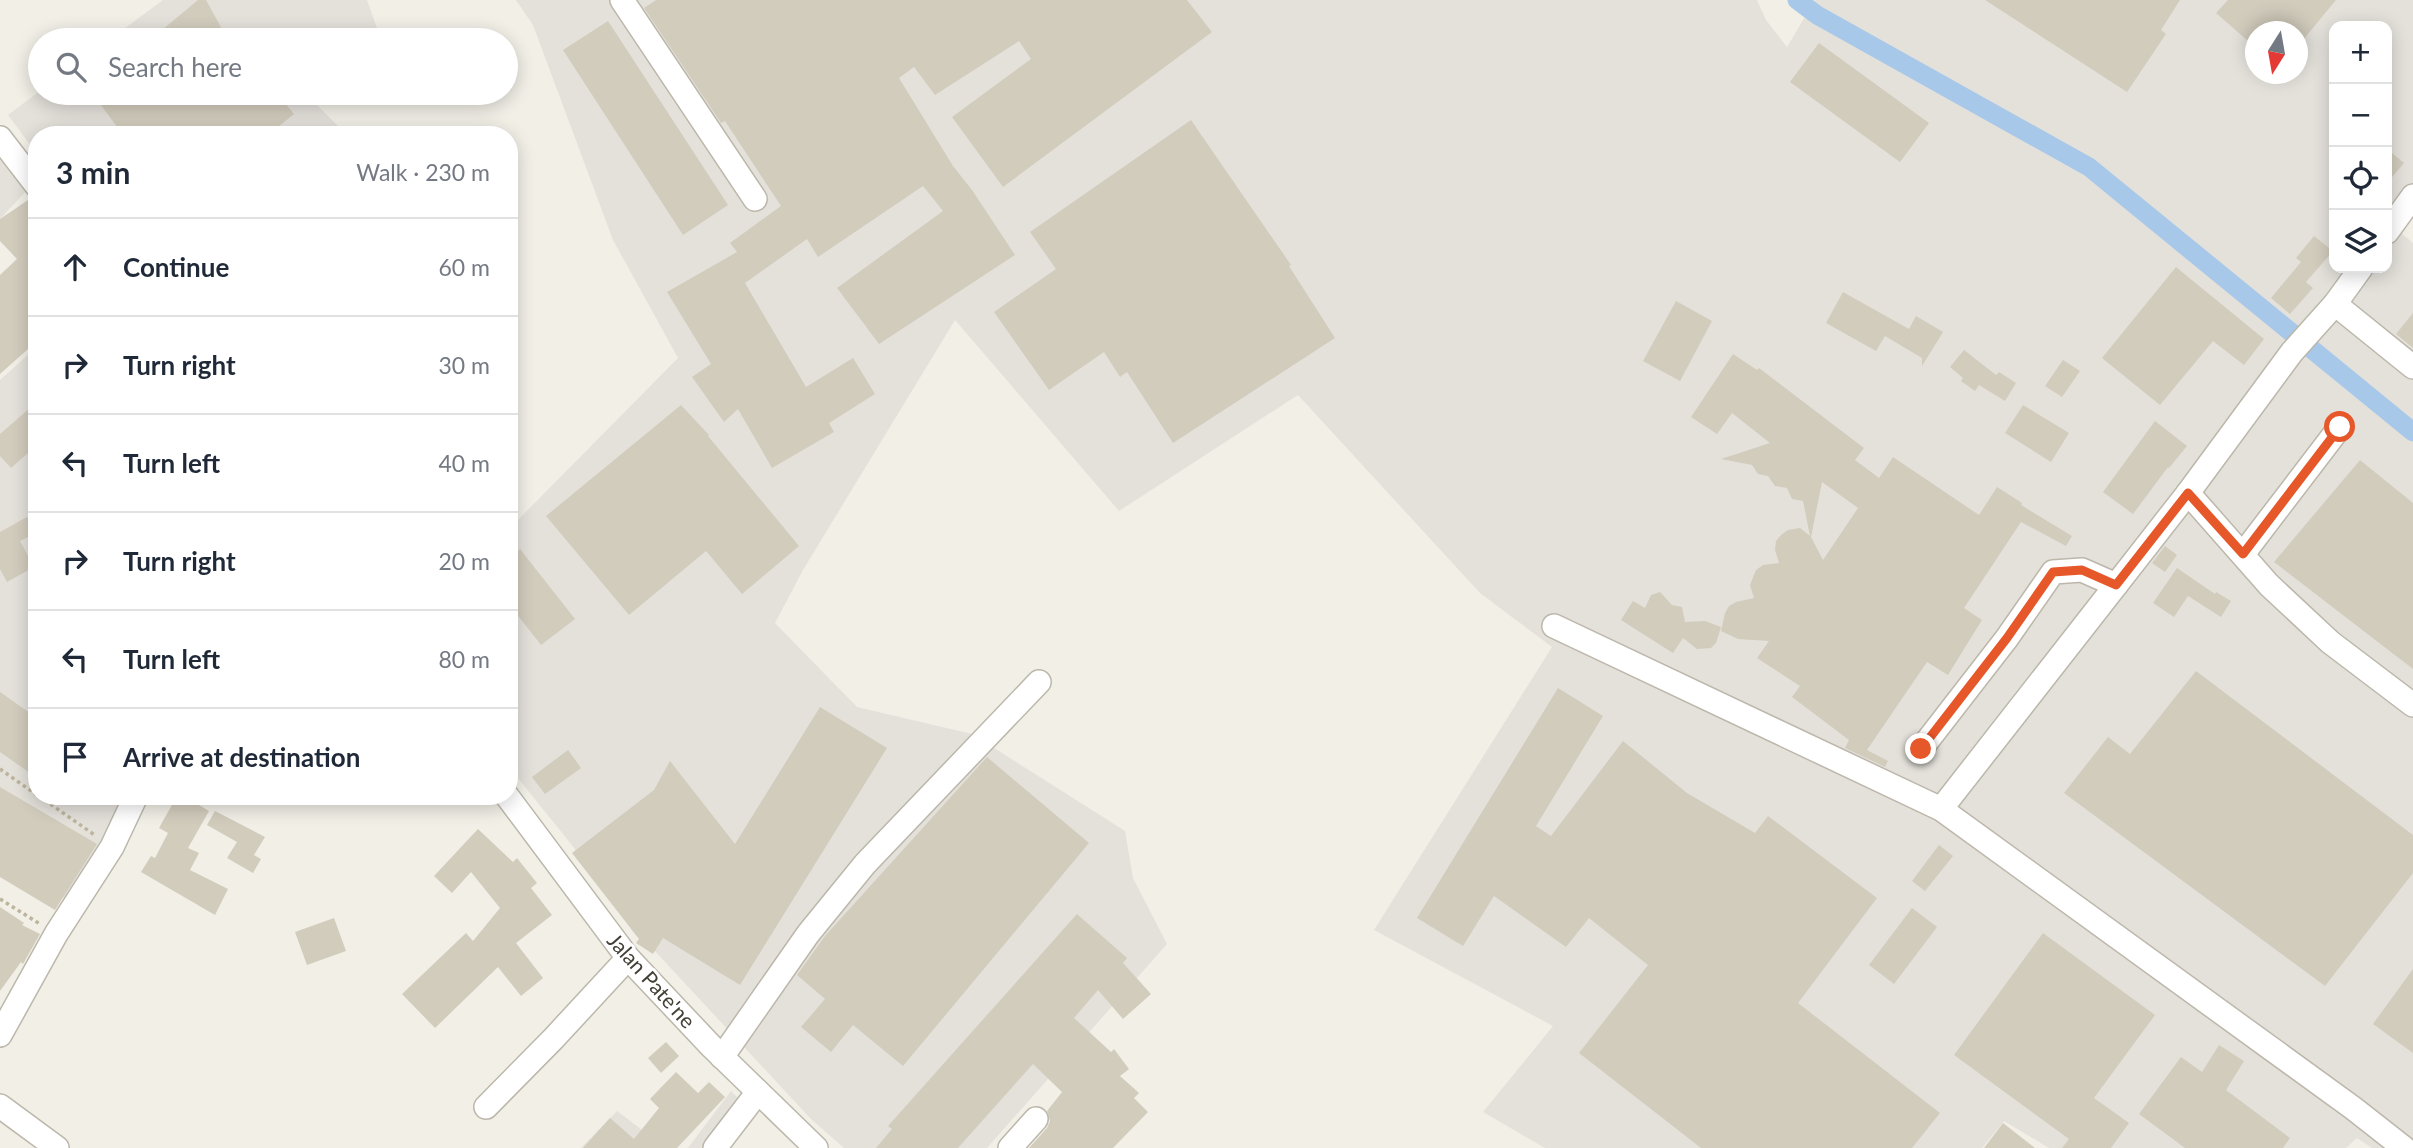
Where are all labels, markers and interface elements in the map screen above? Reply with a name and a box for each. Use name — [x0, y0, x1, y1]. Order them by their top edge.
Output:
north arrow — [2245, 21, 2308, 84]
map controls — [2329, 21, 2392, 273]
button: + — [2329, 21, 2392, 84]
search box — [28, 28, 518, 105]
icon: search — [52, 48, 90, 86]
text: Search here — [108, 51, 242, 83]
button: − — [2329, 84, 2392, 147]
button: locate — [2329, 147, 2392, 210]
text: 3 min — [56, 154, 130, 190]
text: Walk · 230 m — [356, 158, 490, 186]
button: layers — [2329, 210, 2392, 273]
icon: ahead — [56, 248, 94, 286]
text: Continue — [123, 251, 229, 283]
text: 60 m — [439, 253, 490, 281]
icon: right — [56, 346, 94, 384]
text: Turn right — [123, 349, 236, 381]
text: 30 m — [439, 351, 490, 379]
route start — [2324, 411, 2355, 442]
icon: left — [56, 444, 94, 482]
text: Turn left — [123, 447, 220, 479]
text: 40 m — [439, 449, 490, 477]
icon: right — [56, 542, 94, 580]
text: Turn right — [123, 545, 236, 577]
text: 20 m — [439, 547, 490, 575]
icon: left — [56, 640, 94, 678]
text: Turn left — [123, 643, 220, 675]
text: 80 m — [439, 645, 490, 673]
route end — [1905, 733, 1936, 764]
icon: arrive — [56, 738, 94, 776]
text: Arrive at destination — [123, 741, 360, 773]
street label: Jalan Pate'ne — [603, 927, 701, 1033]

